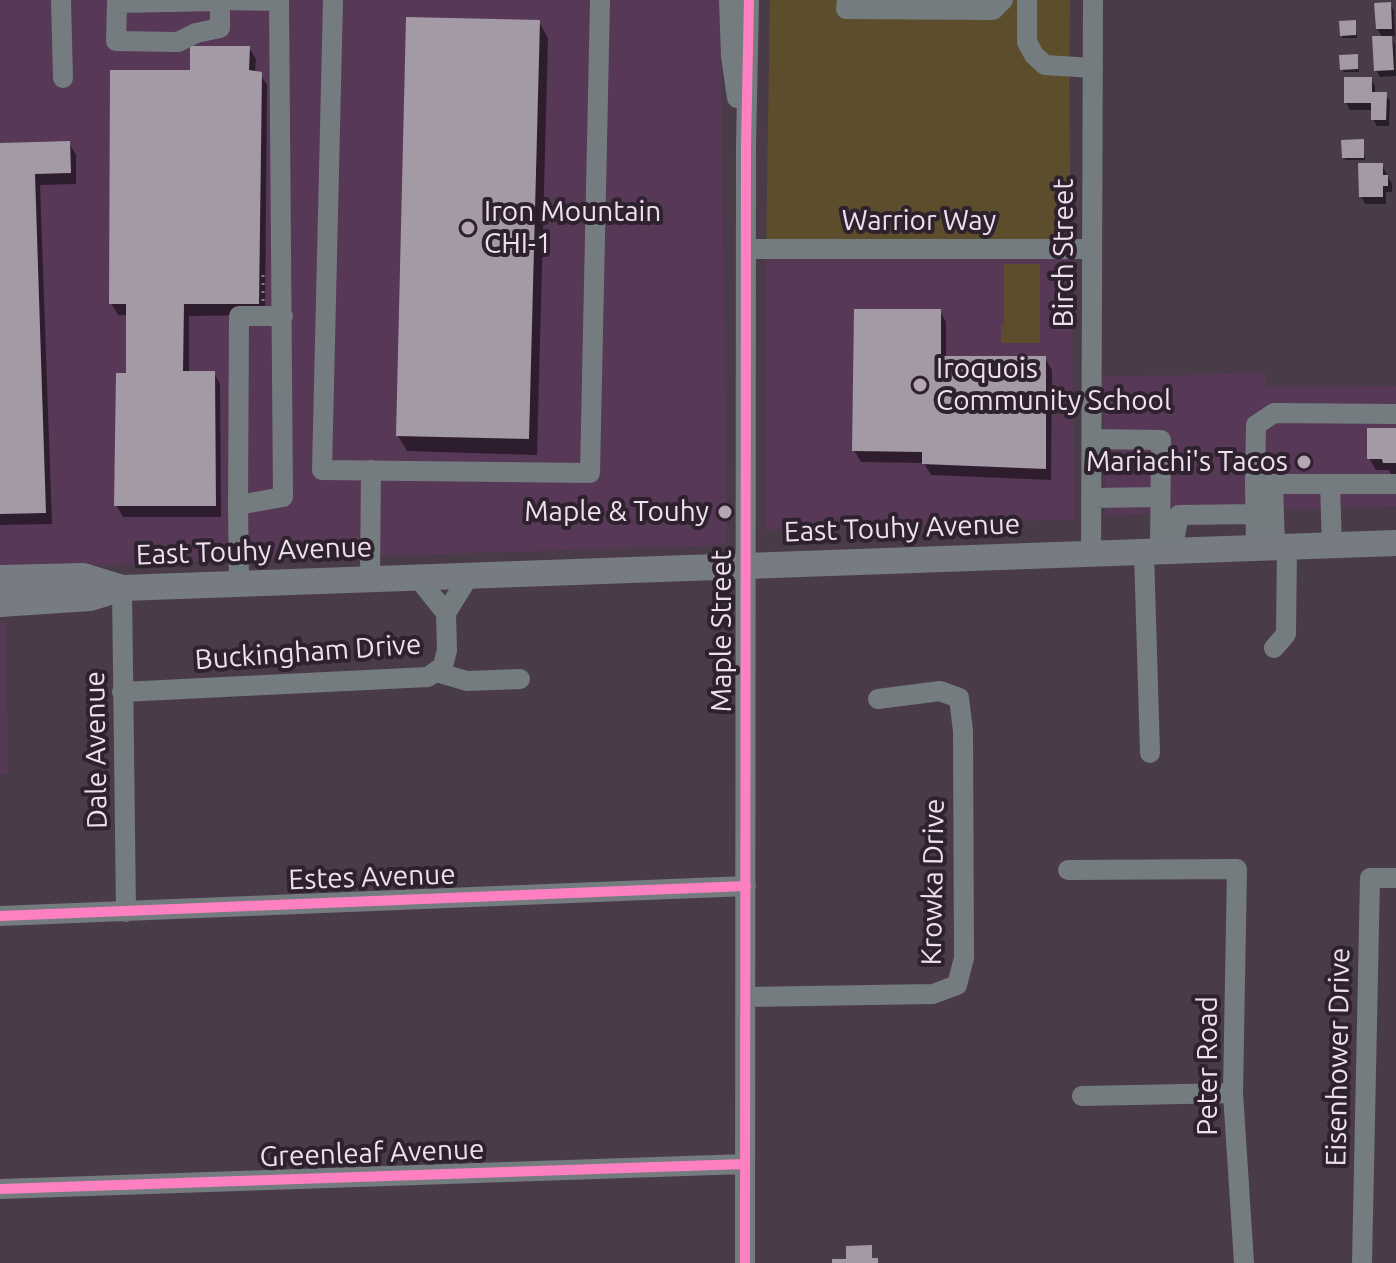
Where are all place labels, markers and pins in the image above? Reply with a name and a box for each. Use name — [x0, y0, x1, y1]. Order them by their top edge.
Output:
place label: Iron Mountain CHI-1 — [484, 195, 661, 261]
marker: Iron Mountain CHI-1 — [459, 219, 477, 237]
place label: Iroquois Community School — [936, 352, 1171, 418]
marker: Iroquois Community School — [911, 376, 929, 394]
place label: Mariachi's Tacos — [1086, 445, 1288, 479]
marker: Mariachi's Tacos — [1295, 453, 1313, 471]
place label: Maple & Touhy — [524, 495, 709, 529]
marker: Maple & Touhy — [716, 503, 734, 521]

